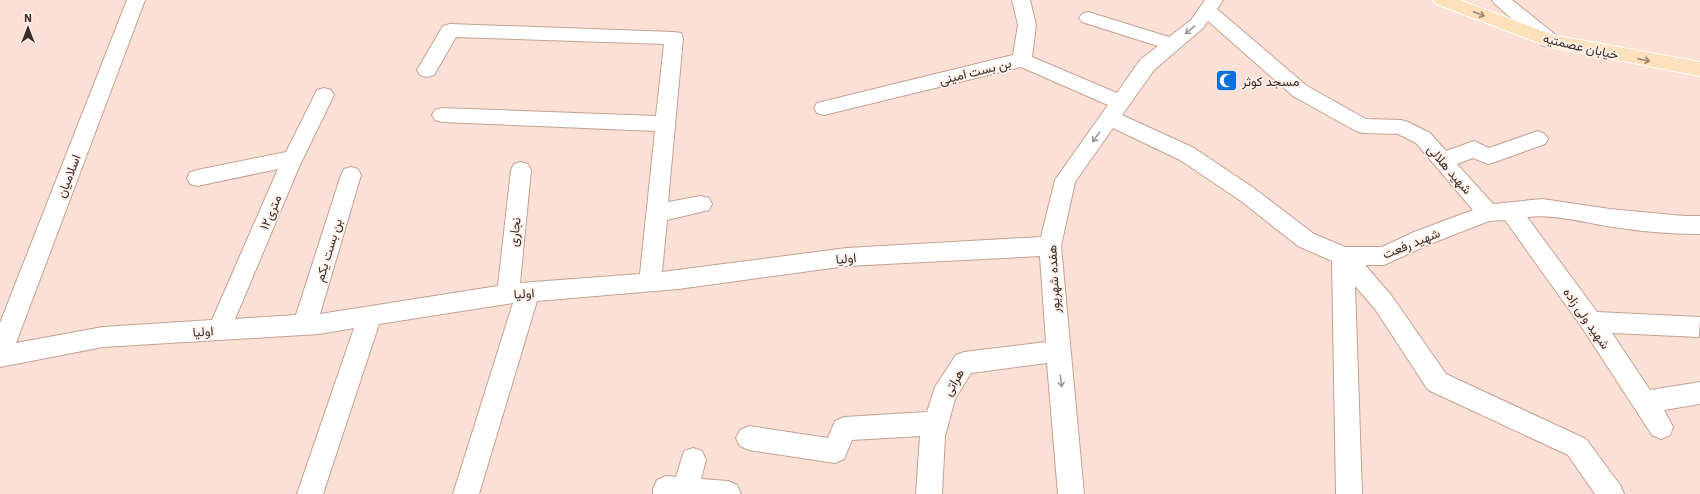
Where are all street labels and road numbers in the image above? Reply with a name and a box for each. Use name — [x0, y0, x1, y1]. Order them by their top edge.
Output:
street label: خیابان عصمتیه — [1541, 29, 1621, 64]
street label: بن بست امینی — [937, 54, 1013, 89]
street label: شهید هلالی — [1423, 141, 1476, 198]
street label: اسلامیان — [52, 152, 84, 200]
street label: ۱۲متری — [256, 192, 285, 232]
street label: بن بست یکم — [311, 216, 346, 284]
street label: نجاری — [504, 216, 525, 248]
street label: شهید رفعت — [1380, 224, 1442, 263]
street label: هفده شهریور — [1043, 244, 1064, 315]
street label: اولیا — [835, 249, 857, 268]
street label: اولیا — [513, 284, 535, 303]
street label: شهید ولی زاده — [1559, 284, 1614, 352]
street label: اولیا — [192, 322, 214, 341]
street label: هراتی — [939, 366, 968, 399]

